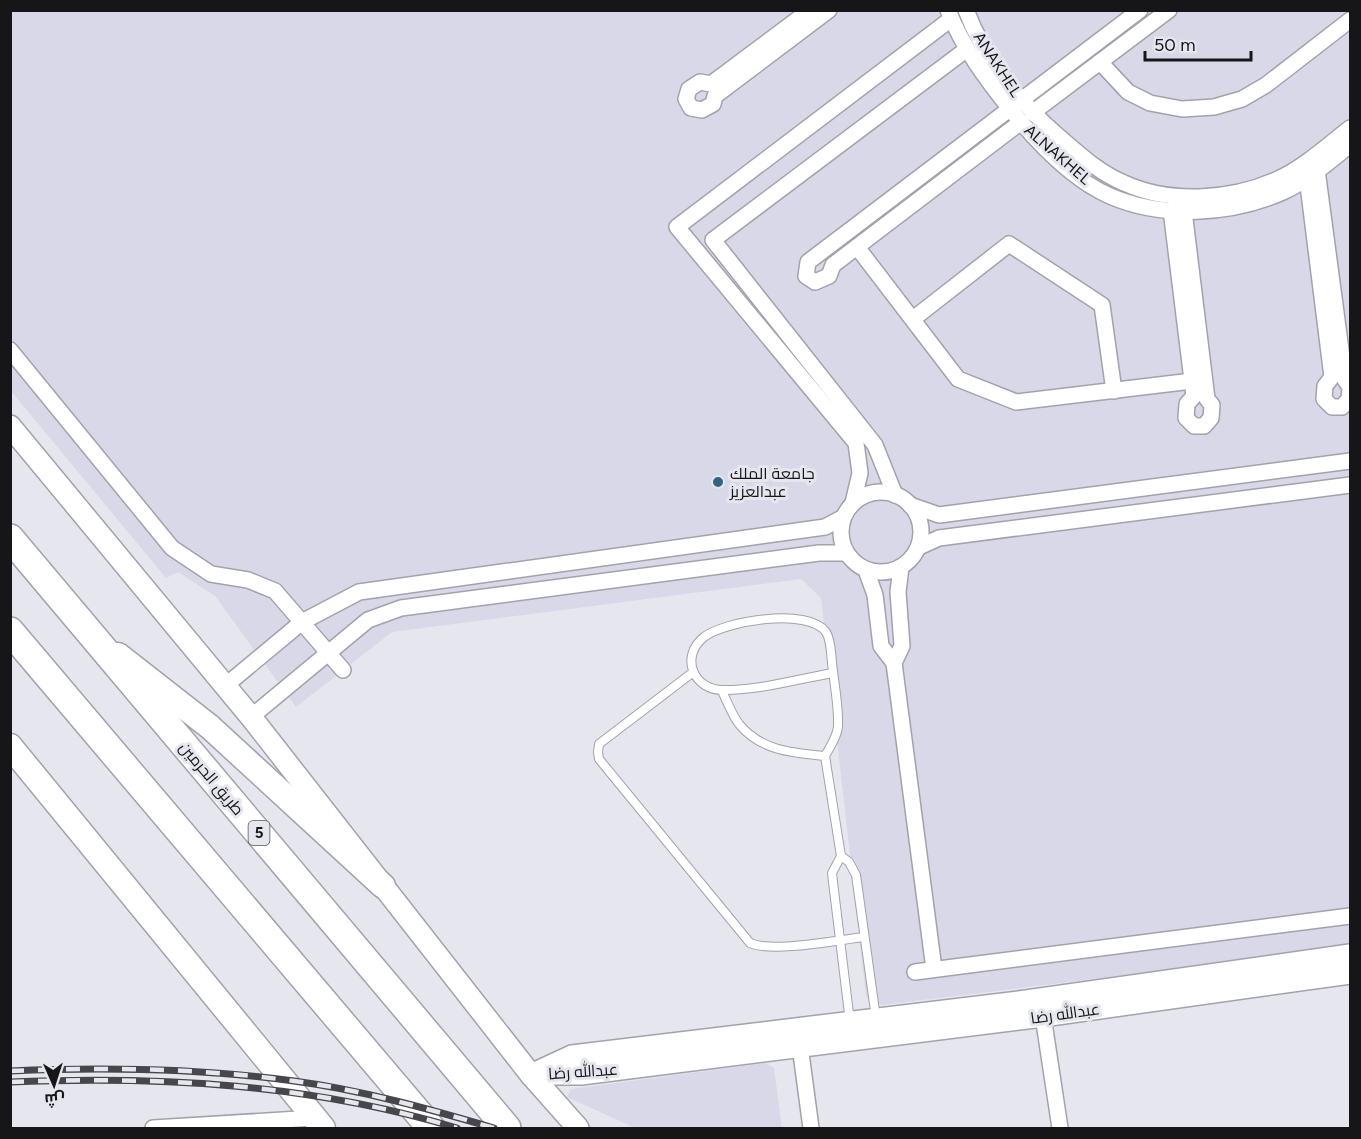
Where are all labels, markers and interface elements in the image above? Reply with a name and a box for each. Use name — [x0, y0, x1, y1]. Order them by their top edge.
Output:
scale bar — [1145, 24, 1252, 62]
street label: ANAKHEL — [970, 28, 1026, 101]
text: 50 m — [1154, 34, 1196, 56]
street label: ALNAKHEL — [1021, 120, 1095, 189]
place label: جامعة الملك عبدالعزيز — [729, 464, 815, 501]
marker: جامعة الملك عبدالعزيز — [711, 475, 725, 489]
street label: طريق الحرمين — [175, 738, 248, 819]
road number: 5 — [248, 821, 270, 845]
street label: عبدالله رضا — [1029, 998, 1101, 1028]
north arrow — [24, 1055, 84, 1115]
street label: عبدالله رضا — [547, 1059, 619, 1083]
text: ش — [44, 1089, 66, 1110]

